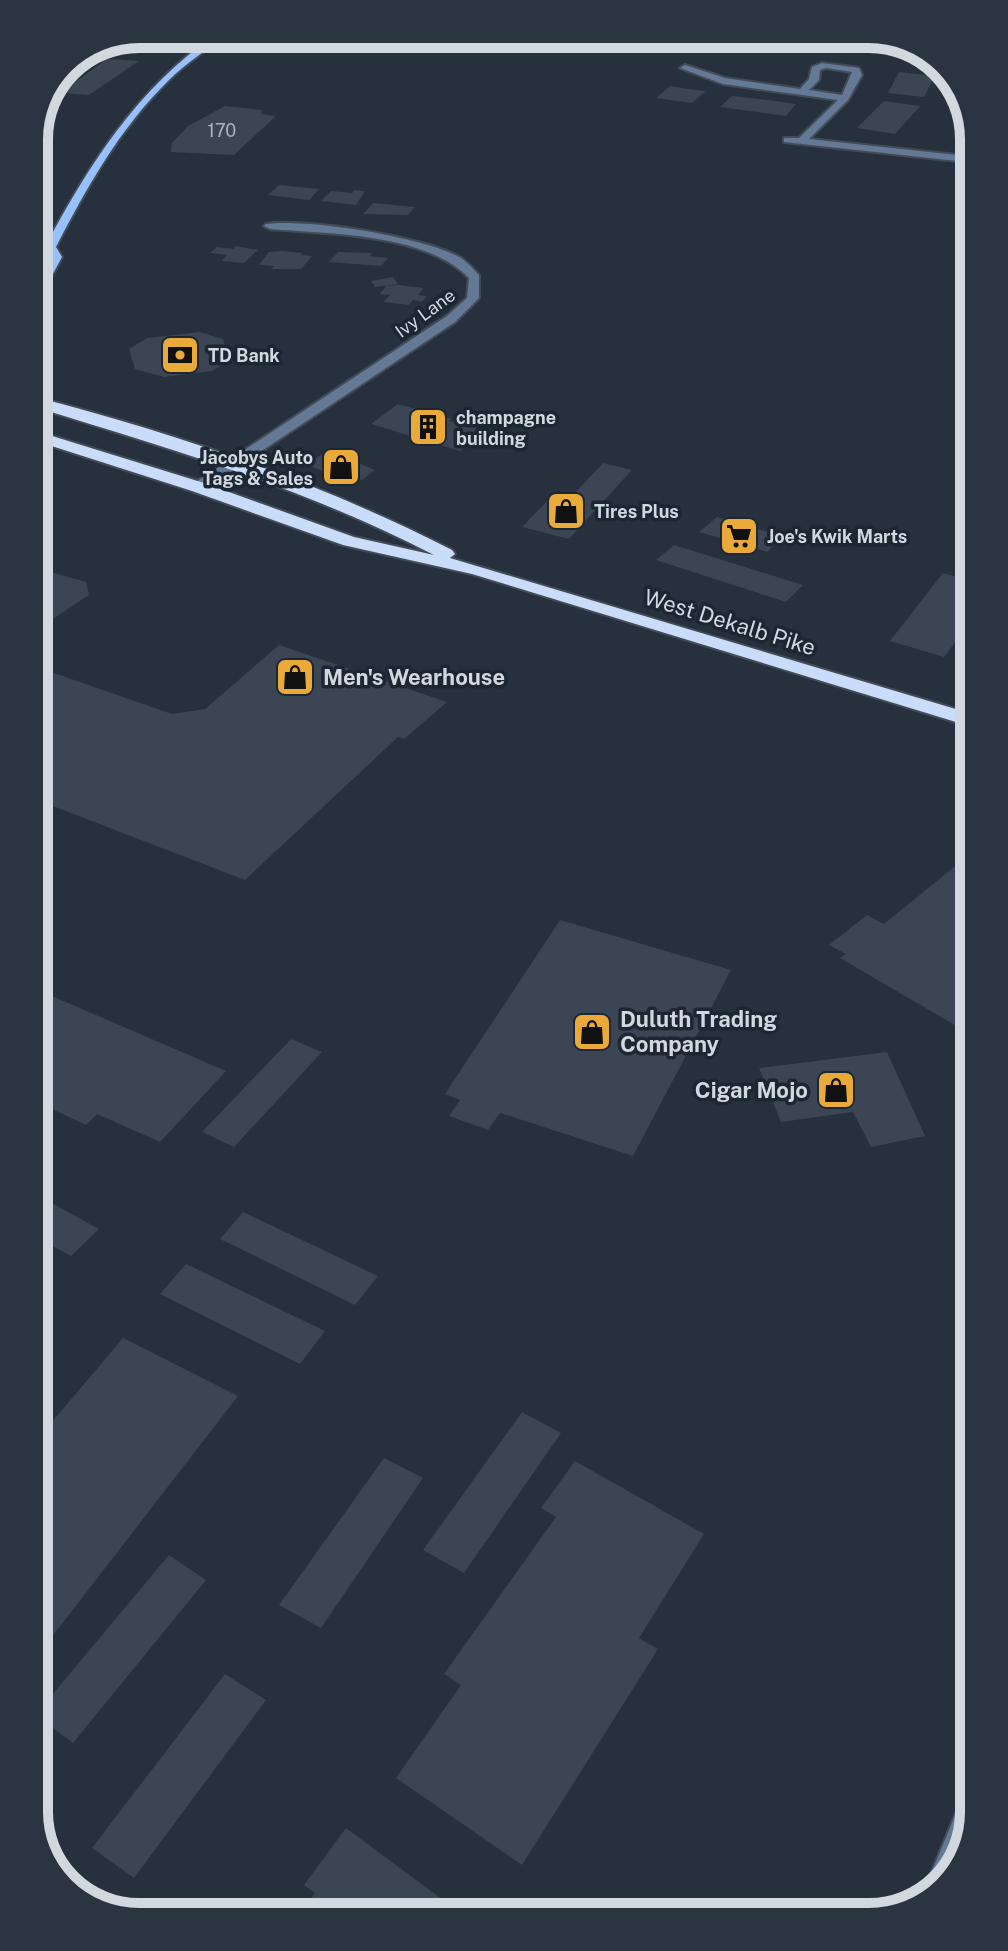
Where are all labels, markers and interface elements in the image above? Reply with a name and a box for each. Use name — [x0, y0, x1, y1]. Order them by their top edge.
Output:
house number: 170 — [208, 120, 236, 141]
street label: Ivy Lane — [391, 284, 459, 342]
bank icon: TD Bank — [159, 334, 201, 376]
place label: TD Bank — [208, 345, 280, 366]
building icon: champagne building — [407, 406, 449, 448]
place label: champagne building — [456, 407, 556, 449]
shop icon: Jacobys Auto Tags & Sales — [320, 446, 362, 488]
place label: Jacobys Auto Tags & Sales — [200, 447, 313, 489]
shop icon: Tires Plus — [545, 490, 587, 532]
place label: Tires Plus — [594, 501, 679, 522]
supermarket icon: Joe's Kwik Marts — [718, 515, 760, 557]
place label: Joe's Kwik Marts — [767, 526, 907, 547]
street label: West Dekalb Pike — [641, 584, 819, 660]
shop icon: Men's Wearhouse — [274, 656, 316, 698]
place label: Men's Wearhouse — [323, 664, 505, 690]
place label: Duluth Trading Company — [620, 1006, 777, 1057]
shop icon: Duluth Trading Company — [571, 1011, 613, 1053]
shop icon: Cigar Mojo — [815, 1069, 857, 1111]
place label: Cigar Mojo — [695, 1077, 808, 1103]

